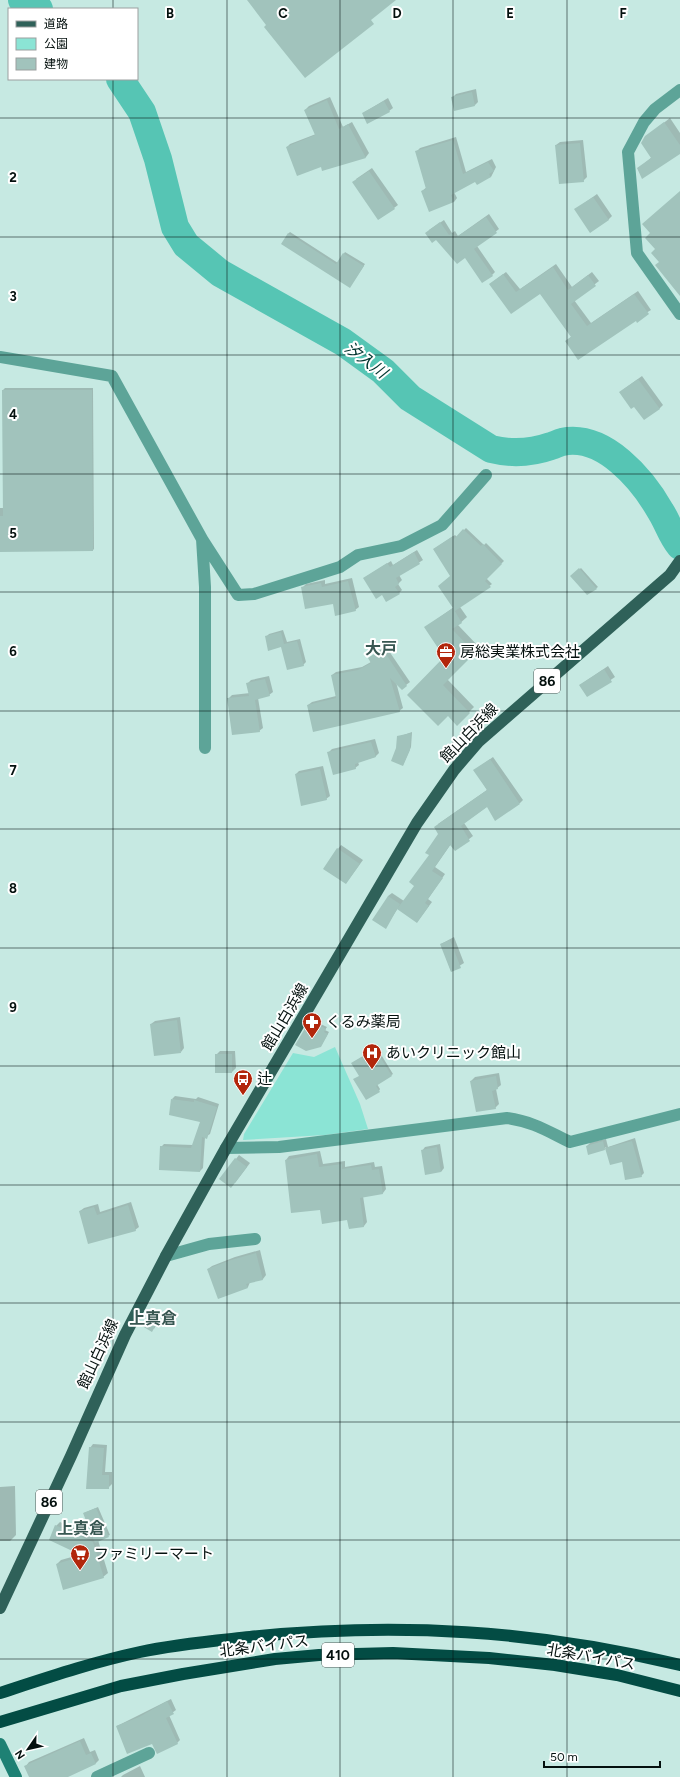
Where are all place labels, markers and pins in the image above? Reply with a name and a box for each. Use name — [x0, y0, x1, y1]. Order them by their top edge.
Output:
office icon: 房総実業株式会社 — [435, 641, 457, 669]
place label: 房総実業株式会社 — [460, 643, 580, 661]
pharmacy icon: くるみ薬局 — [301, 1011, 323, 1039]
place label: くるみ薬局 — [326, 1013, 401, 1031]
hospital icon: あいクリニック館山 — [361, 1042, 383, 1070]
place label: あいクリニック館山 — [386, 1044, 521, 1062]
bus stop icon: 辻 — [232, 1068, 254, 1096]
place label: 辻 — [257, 1070, 272, 1088]
supermarket icon: ファミリーマート — [69, 1543, 91, 1571]
place label: ファミリーマート — [94, 1545, 214, 1563]

